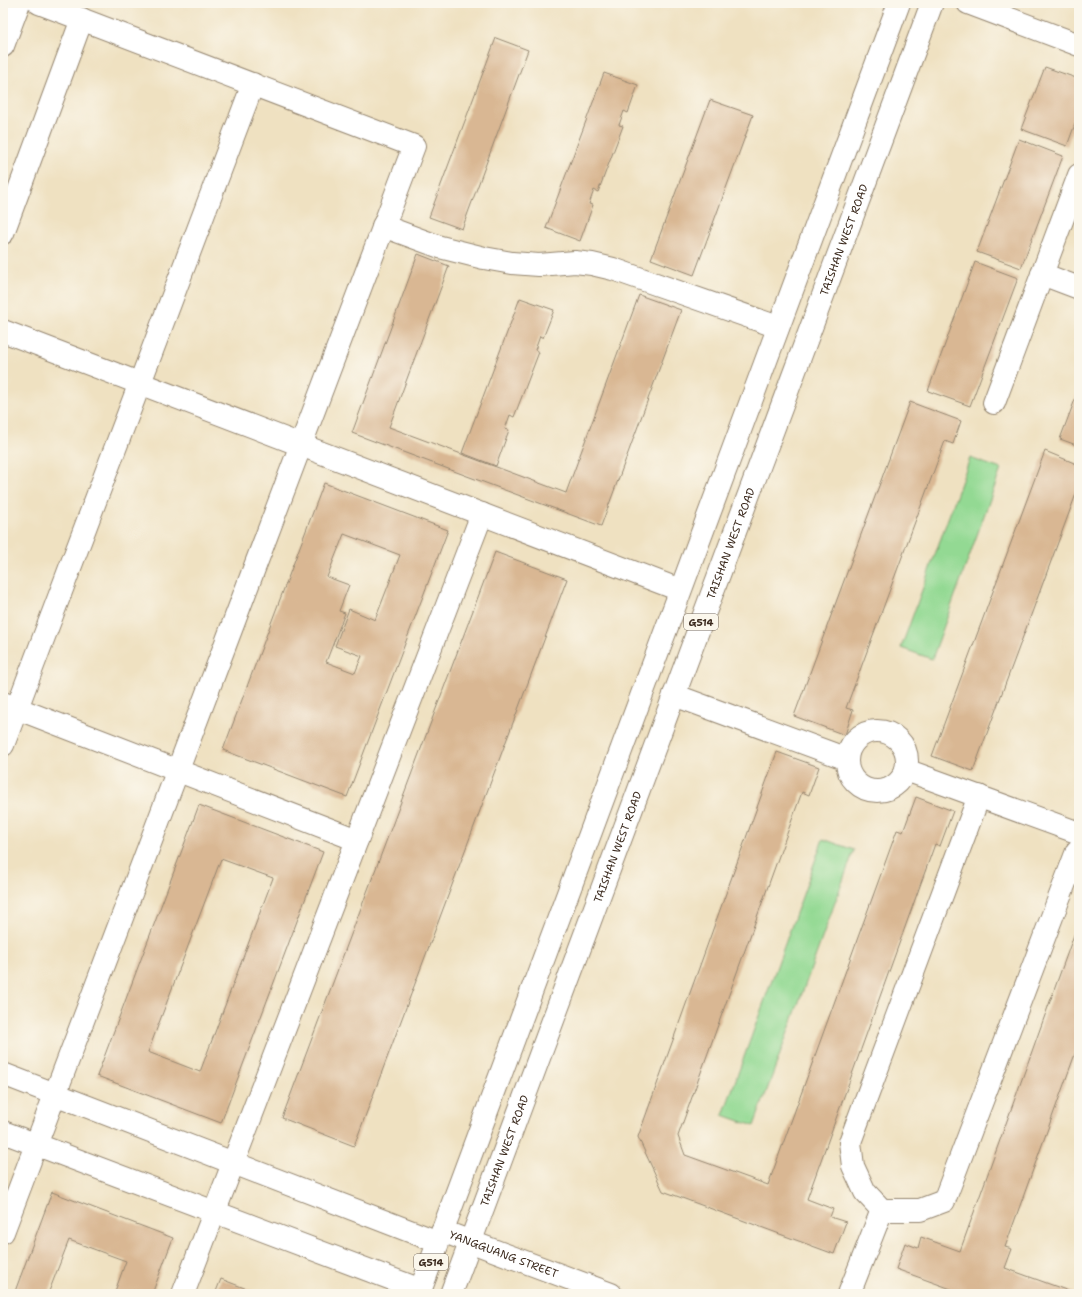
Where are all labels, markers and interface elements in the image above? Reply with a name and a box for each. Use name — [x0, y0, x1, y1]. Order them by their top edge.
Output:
street label: TAISHAN WEST ROAD — [816, 182, 871, 298]
street label: TAISHAN WEST ROAD — [703, 486, 758, 601]
road number: G514 — [684, 614, 718, 630]
street label: TAISHAN WEST ROAD — [590, 789, 645, 905]
street label: TAISHAN WEST ROAD — [477, 1093, 532, 1208]
street label: YANGGUANG STREET — [447, 1227, 561, 1281]
road number: G514 — [414, 1254, 448, 1270]

